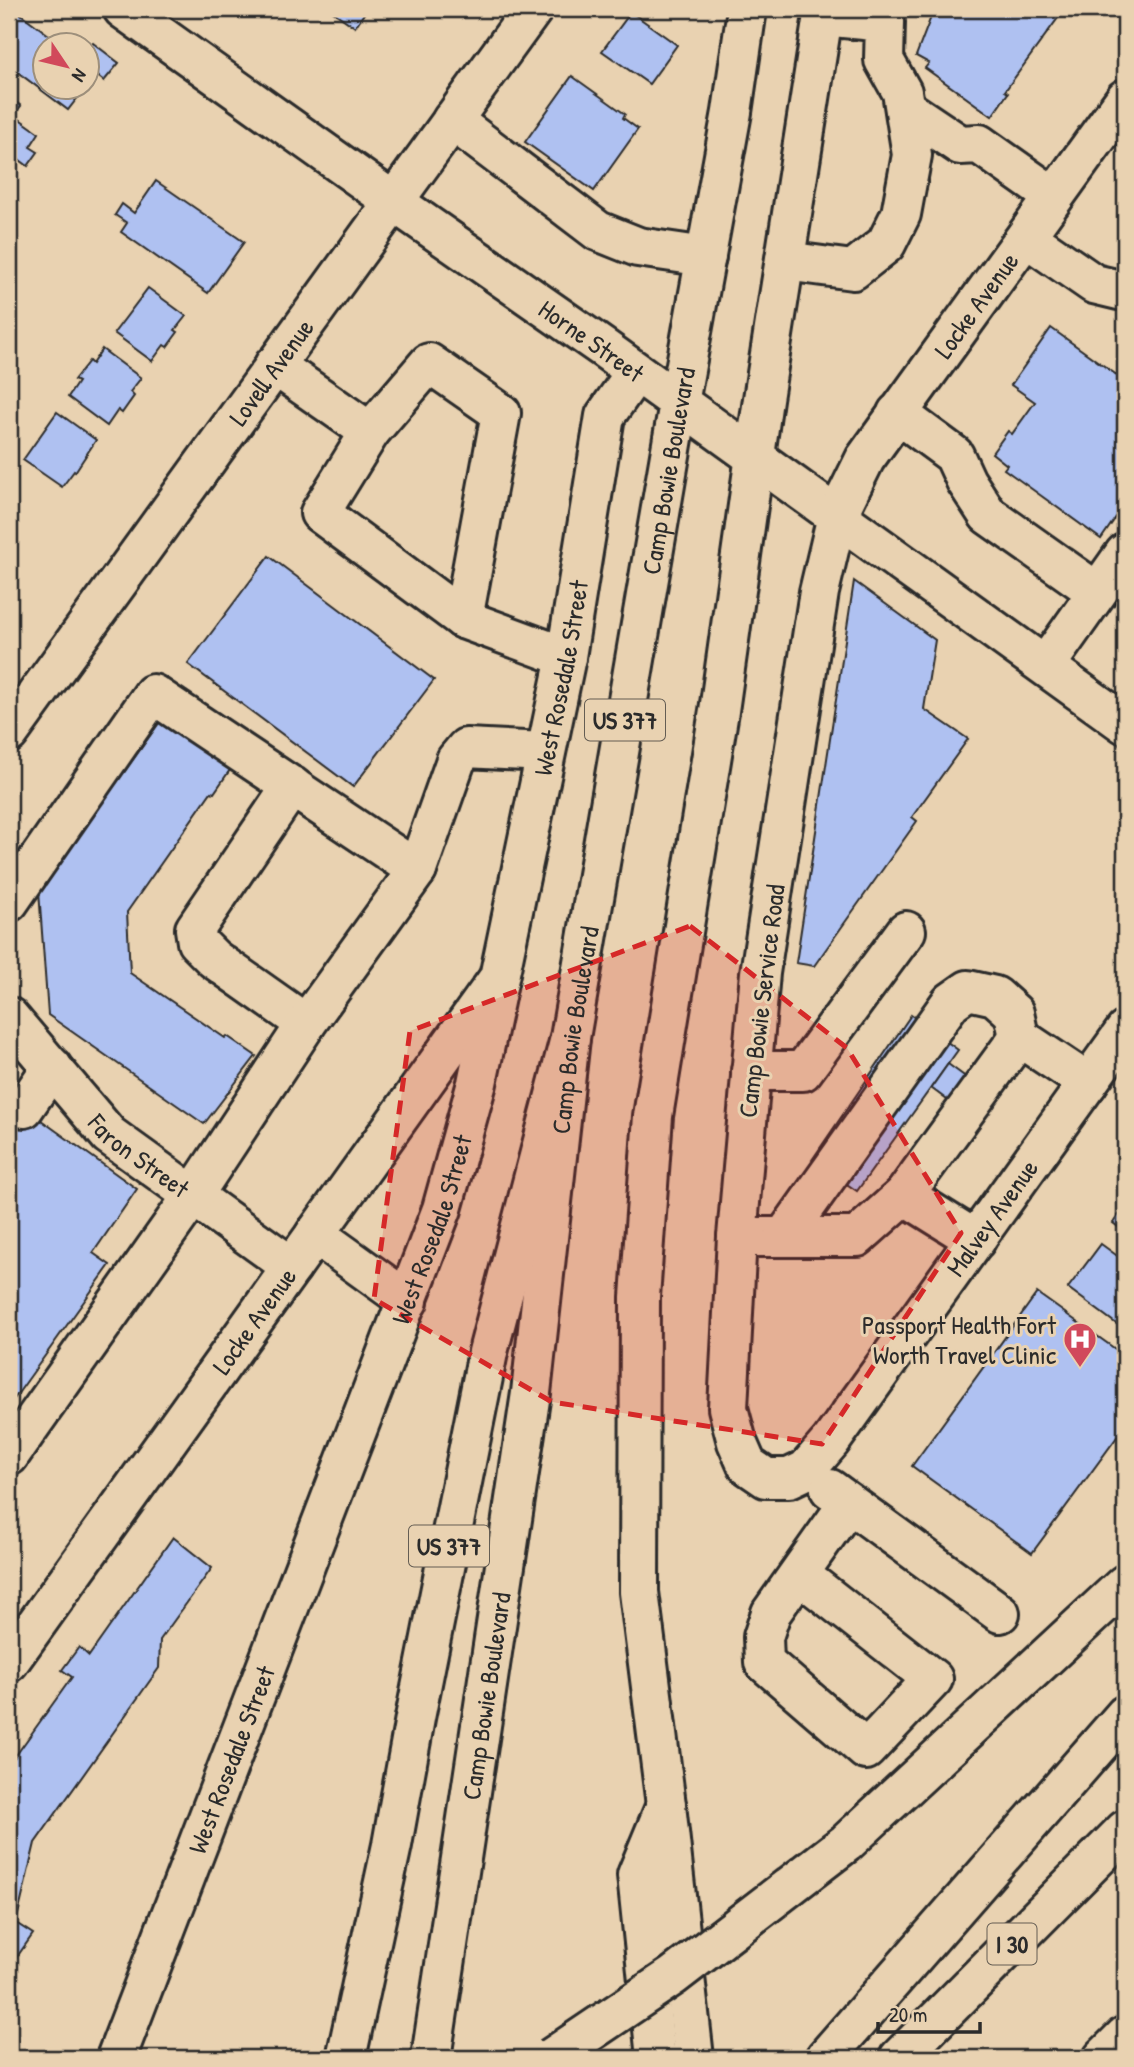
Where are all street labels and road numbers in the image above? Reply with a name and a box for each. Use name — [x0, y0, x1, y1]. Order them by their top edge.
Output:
street label: Locke Avenue — [926, 245, 1026, 365]
street label: Horne Street — [532, 291, 652, 390]
street label: Lovell Avenue — [220, 311, 321, 432]
street label: Camp Bowie Boulevard — [632, 365, 703, 577]
street label: West Rosedale Street — [524, 576, 596, 779]
road number: US 377 — [585, 700, 665, 740]
street label: Camp Bowie Service Road — [729, 882, 793, 1120]
street label: Camp Bowie Boulevard — [542, 924, 606, 1136]
street label: Faron Street — [80, 1105, 198, 1206]
street label: West Rosedale Street — [382, 1129, 480, 1329]
street label: Malvey Avenue — [937, 1152, 1045, 1283]
street label: Locke Avenue — [203, 1260, 304, 1381]
road number: US 377 — [409, 1526, 489, 1566]
street label: Camp Bowie Boulevard — [453, 1590, 518, 1802]
street label: West Rosedale Street — [179, 1660, 283, 1858]
road number: I 30 — [988, 1924, 1036, 1965]

